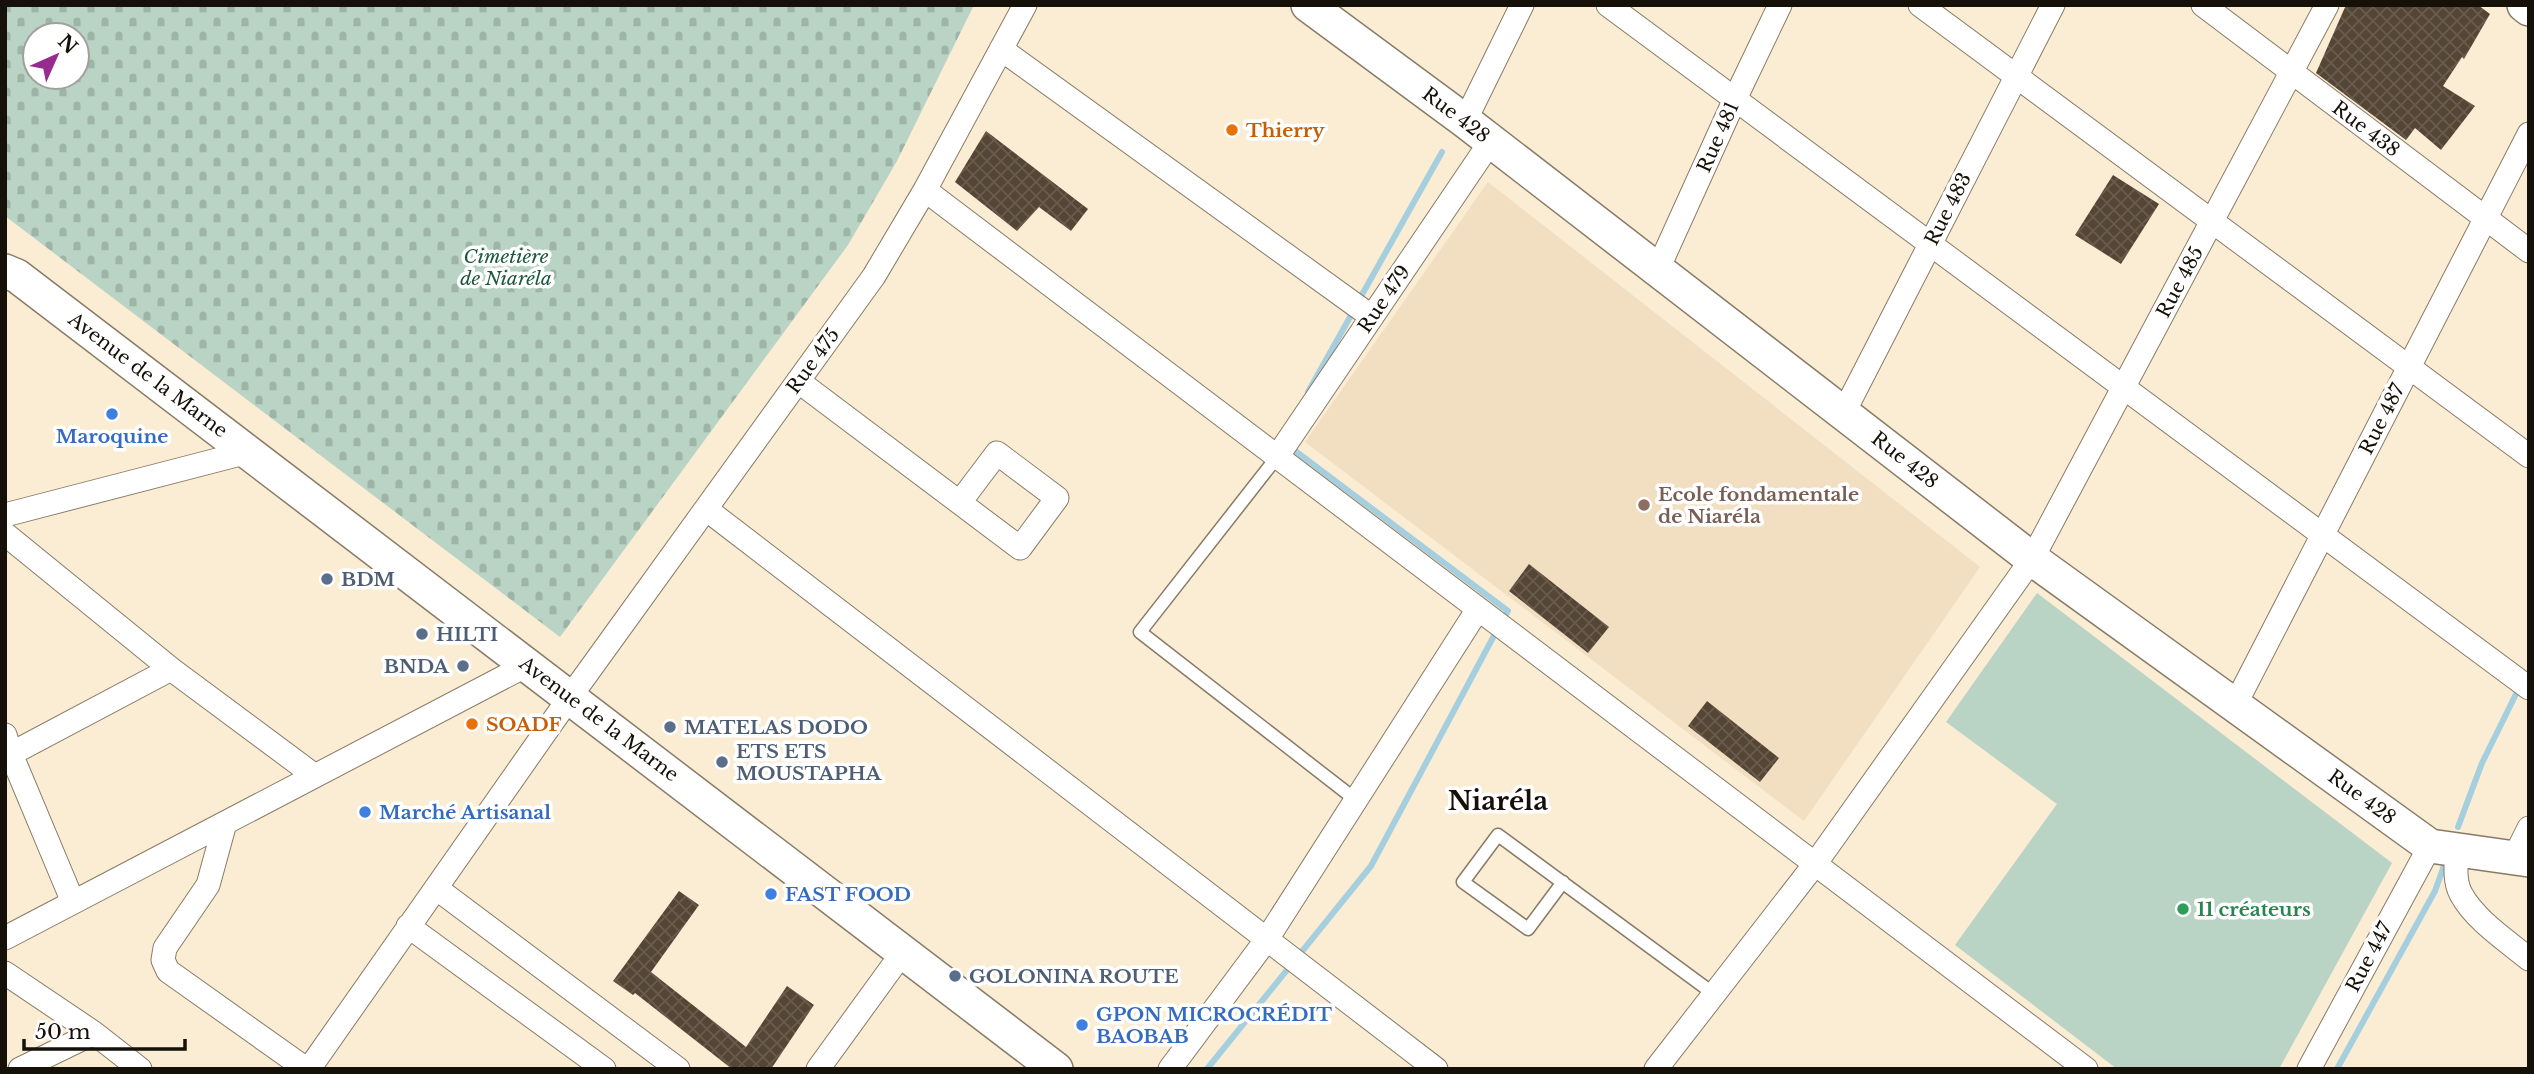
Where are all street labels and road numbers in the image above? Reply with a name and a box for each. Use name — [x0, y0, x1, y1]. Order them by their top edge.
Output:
street label: Rue 428 — [1418, 82, 1494, 148]
street label: Rue 438 — [2328, 96, 2404, 162]
street label: Rue 481 — [1692, 98, 1744, 176]
street label: Rue 483 — [1920, 169, 1976, 249]
street label: Rue 485 — [2152, 242, 2208, 322]
street label: Rue 479 — [1353, 261, 1415, 337]
street label: Avenue de la Marne — [63, 307, 232, 442]
street label: Rue 475 — [782, 324, 844, 398]
street label: Rue 487 — [2354, 379, 2410, 458]
street label: Rue 428 — [1867, 427, 1943, 493]
street label: Avenue de la Marne — [514, 651, 683, 786]
street label: Rue 428 — [2324, 765, 2400, 829]
street label: Rue 447 — [2341, 918, 2397, 996]

